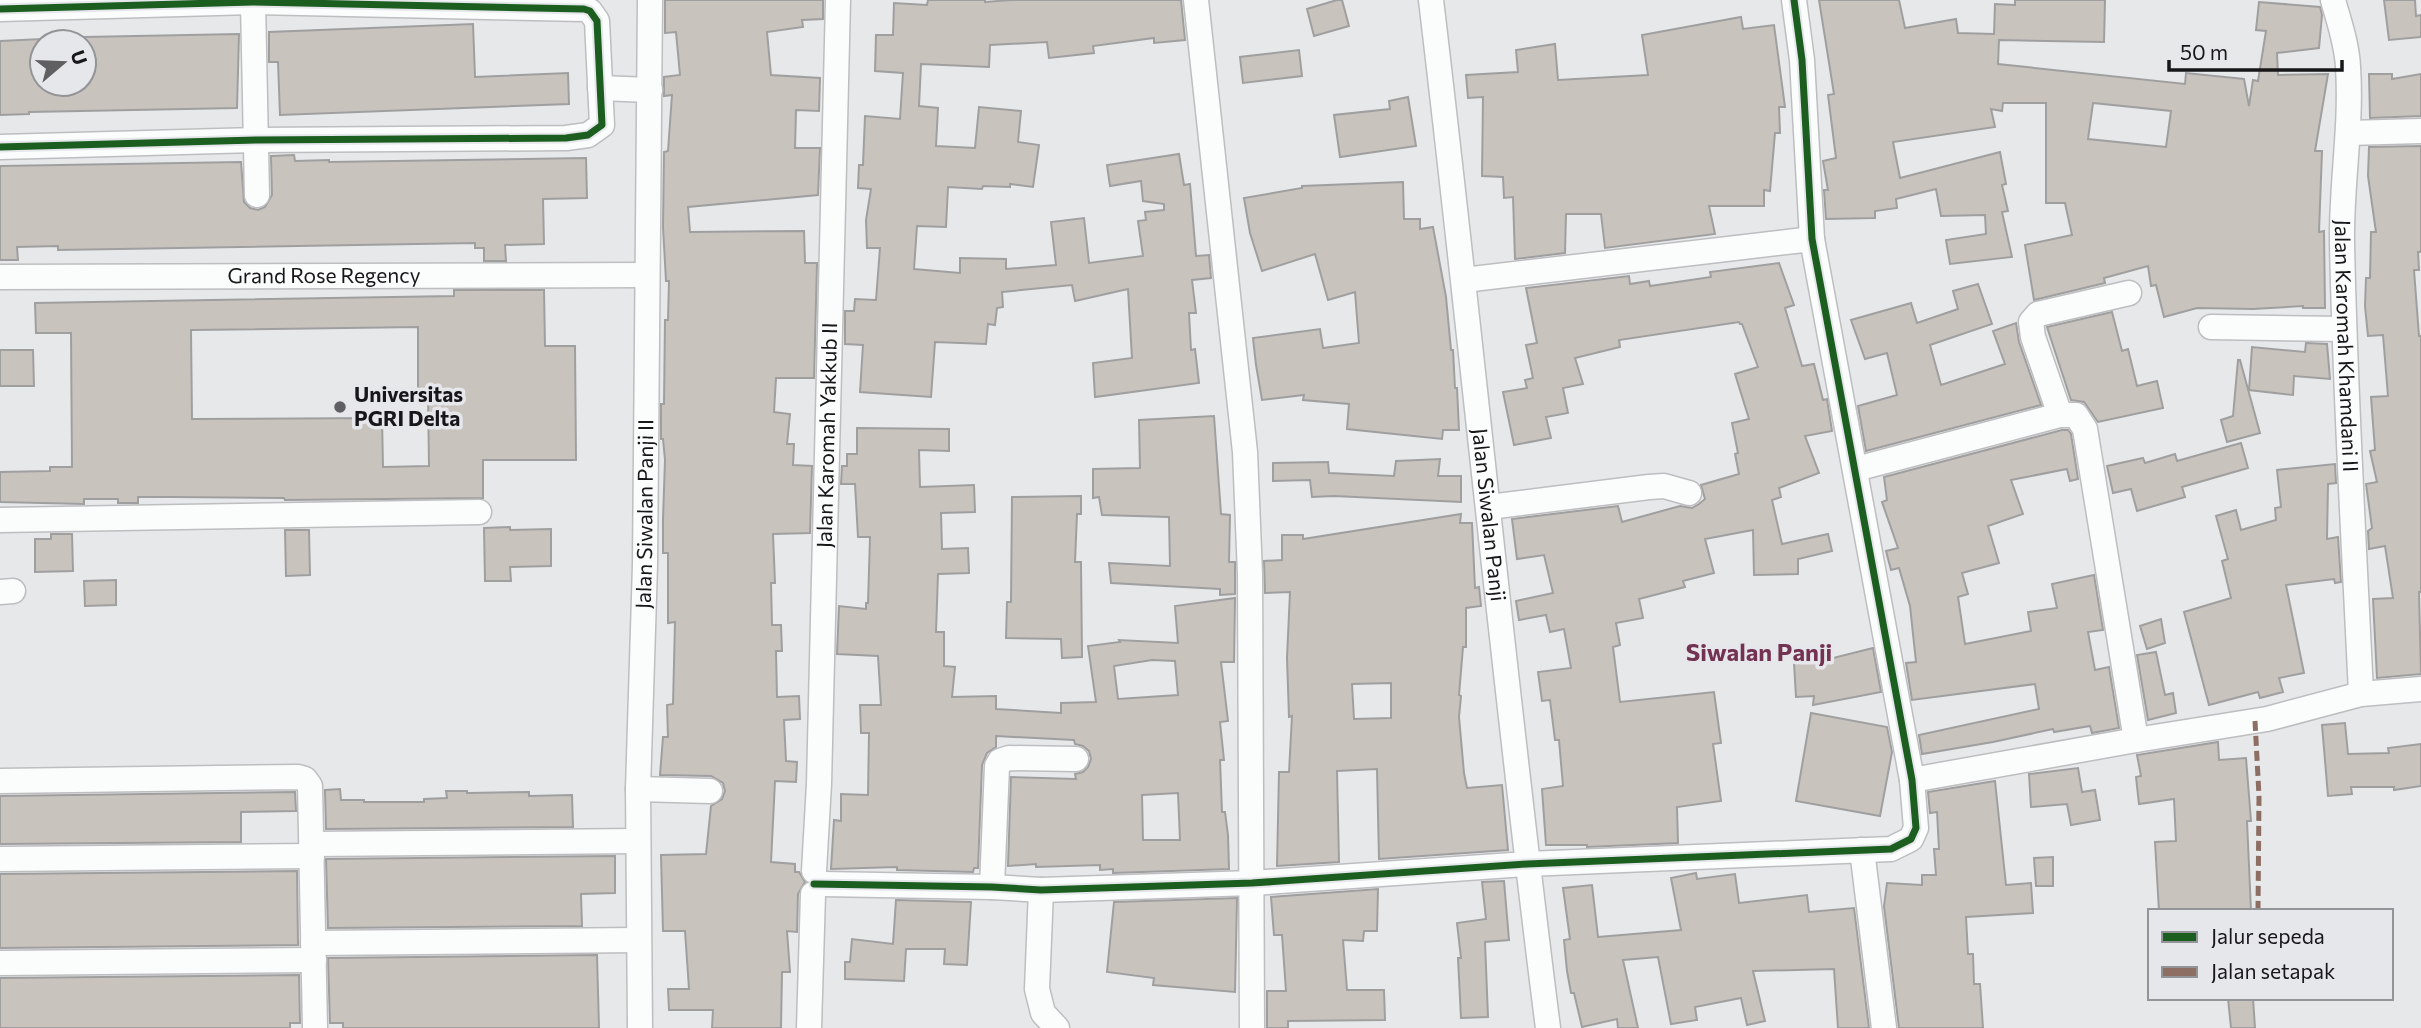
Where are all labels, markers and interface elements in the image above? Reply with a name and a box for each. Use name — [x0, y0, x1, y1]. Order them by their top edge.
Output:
north arrow — [28, 28, 98, 98]
scale bar — [2169, 28, 2342, 72]
text: 50 m — [2180, 39, 2228, 64]
text: U — [66, 47, 93, 68]
street label: Jalan Karomah Khamdani II — [2331, 220, 2364, 473]
street label: Grand Rose Regency — [227, 262, 421, 287]
street label: Jalan Karomah Yakkub II — [811, 322, 841, 548]
place label: Universitas PGRI Delta — [354, 381, 463, 430]
marker: Universitas PGRI Delta — [332, 399, 348, 415]
street label: Jalan Siwalan Panji II — [630, 419, 657, 609]
street label: Jalan Siwalan Panji — [1468, 427, 1512, 603]
district label: Siwalan Panji — [1686, 637, 1832, 666]
legend — [2148, 909, 2393, 1000]
text: Jalur sepeda — [2211, 923, 2325, 948]
text: Jalan setapak — [2211, 958, 2335, 983]

